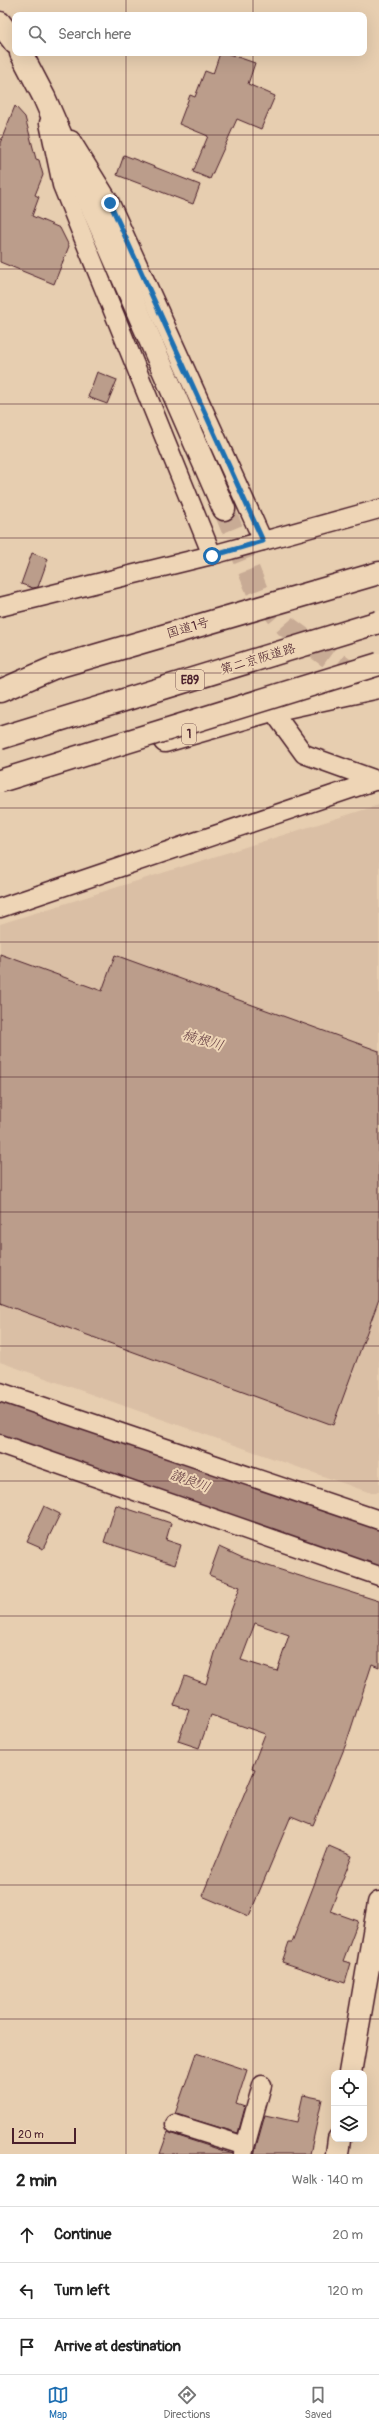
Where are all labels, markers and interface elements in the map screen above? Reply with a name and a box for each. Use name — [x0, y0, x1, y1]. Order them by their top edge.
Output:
search box — [12, 12, 367, 56]
icon: search — [26, 23, 48, 45]
text: Search here — [58, 25, 131, 44]
route end — [101, 194, 119, 212]
route start — [203, 547, 221, 565]
street label: 国道1号 — [165, 614, 211, 642]
street label: 第二京阪道路 — [218, 640, 298, 678]
road number: E89 — [176, 670, 204, 690]
road number: 1 — [182, 724, 196, 744]
water label: 楠根川 — [180, 1026, 226, 1054]
water label: 讃良川 — [167, 1466, 213, 1496]
map controls — [331, 2070, 367, 2142]
button: locate — [331, 2070, 367, 2106]
button: layers — [331, 2106, 367, 2142]
scale bar — [12, 2126, 76, 2145]
text: 20 m — [18, 2128, 44, 2141]
text: 2 min — [16, 2170, 57, 2191]
text: Walk · 140 m — [292, 2172, 363, 2188]
icon: ahead — [16, 2224, 38, 2246]
text: Continue — [54, 2225, 112, 2244]
text: 20 m — [332, 2227, 363, 2243]
icon: left — [16, 2280, 38, 2302]
text: Turn left — [54, 2281, 110, 2300]
text: 120 m — [327, 2283, 363, 2299]
icon: arrive — [16, 2336, 38, 2358]
text: Arrive at destination — [54, 2337, 181, 2356]
tab: Map — [47, 2384, 69, 2421]
tab: Directions — [163, 2384, 210, 2421]
tab: Saved — [305, 2384, 332, 2421]

